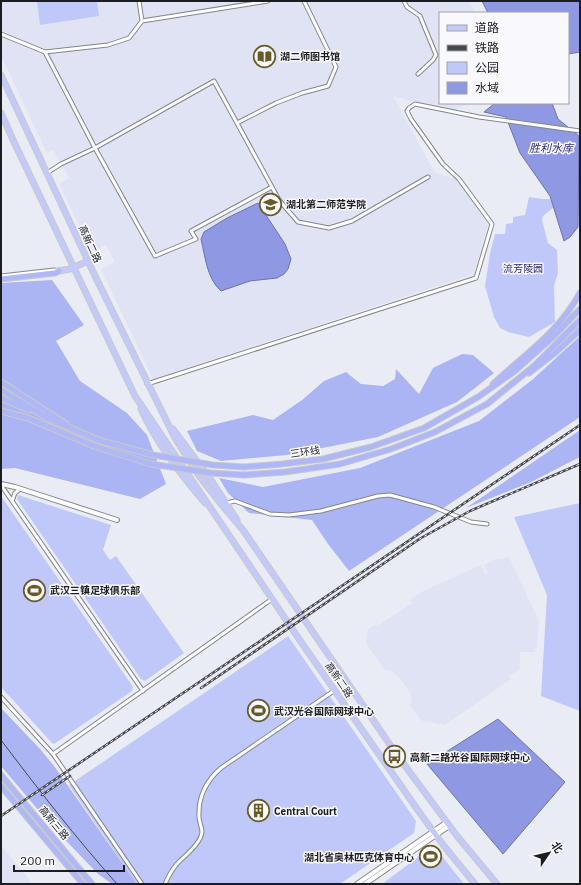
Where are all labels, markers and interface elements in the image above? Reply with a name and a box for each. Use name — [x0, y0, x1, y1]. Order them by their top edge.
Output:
legend — [439, 12, 569, 104]
text: 道路 — [475, 20, 499, 35]
text: 铁路 — [475, 40, 499, 55]
library icon: 湖二师图书馆 — [251, 43, 277, 69]
place label: 湖二师图书馆 — [280, 50, 340, 63]
text: 公园 — [475, 60, 499, 75]
text: 水域 — [475, 80, 499, 95]
water label: 胜利水库 — [529, 141, 575, 155]
school or university icon: 湖北第二师范学院 — [258, 191, 284, 217]
place label: 湖北第二师范学院 — [286, 198, 366, 211]
street label: 高新二路 — [76, 223, 104, 265]
park label: 流芳陵园 — [503, 262, 543, 275]
street label: 三环线 — [289, 443, 321, 461]
sports icon: 武汉三镇足球俱乐部 — [21, 577, 47, 603]
place label: 武汉三镇足球俱乐部 — [50, 584, 140, 597]
street label: 高新二路 — [322, 660, 356, 700]
sports icon: 武汉光谷国际网球中心 — [246, 698, 272, 724]
place label: 武汉光谷国际网球中心 — [274, 705, 374, 718]
bus stop icon: 高新二路光谷国际网球中心 — [381, 744, 407, 770]
place label: 高新二路光谷国际网球中心 — [410, 751, 530, 764]
building icon: Central Court — [245, 798, 271, 824]
street label: 高新三路 — [36, 804, 72, 842]
place label: Central Court — [274, 805, 337, 818]
north arrow — [529, 833, 569, 873]
text: 北 — [548, 839, 566, 856]
sports icon: 湖北省奥林匹克体育中心 — [417, 844, 443, 870]
scale bar — [14, 847, 124, 873]
place label: 湖北省奥林匹克体育中心 — [304, 851, 414, 864]
text: 200 m — [20, 853, 55, 868]

